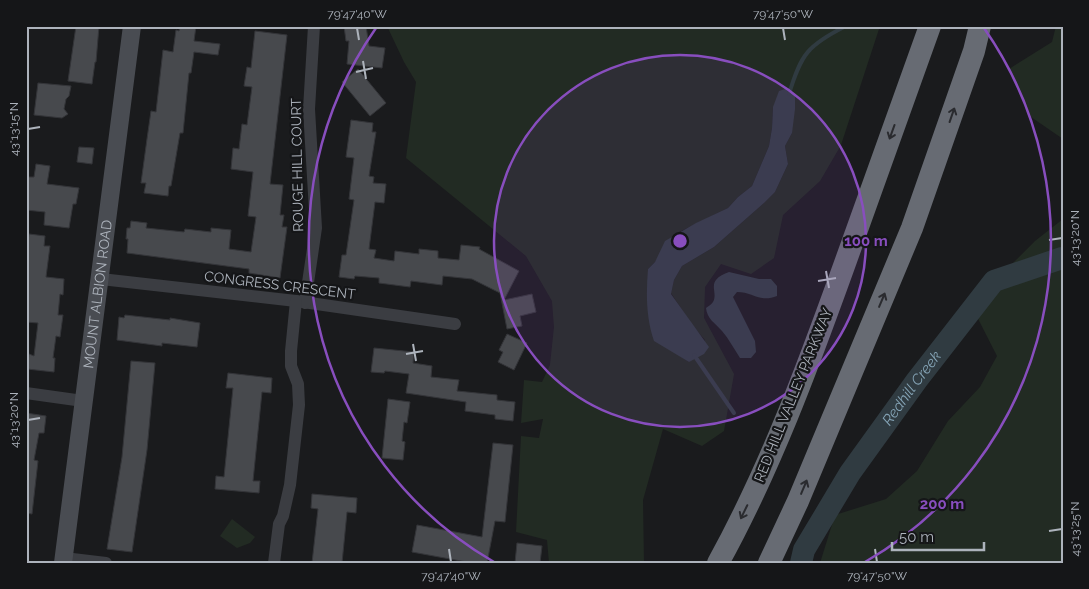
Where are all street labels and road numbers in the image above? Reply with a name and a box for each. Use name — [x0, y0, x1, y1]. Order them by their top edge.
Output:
street label: ROUGE HILL COURT — [288, 98, 306, 232]
street label: MOUNT ALBION ROAD — [80, 219, 115, 369]
street label: CONGRESS CRESCENT — [203, 268, 357, 302]
street label: RED HILL VALLEY PARKWAY — [751, 306, 835, 484]

